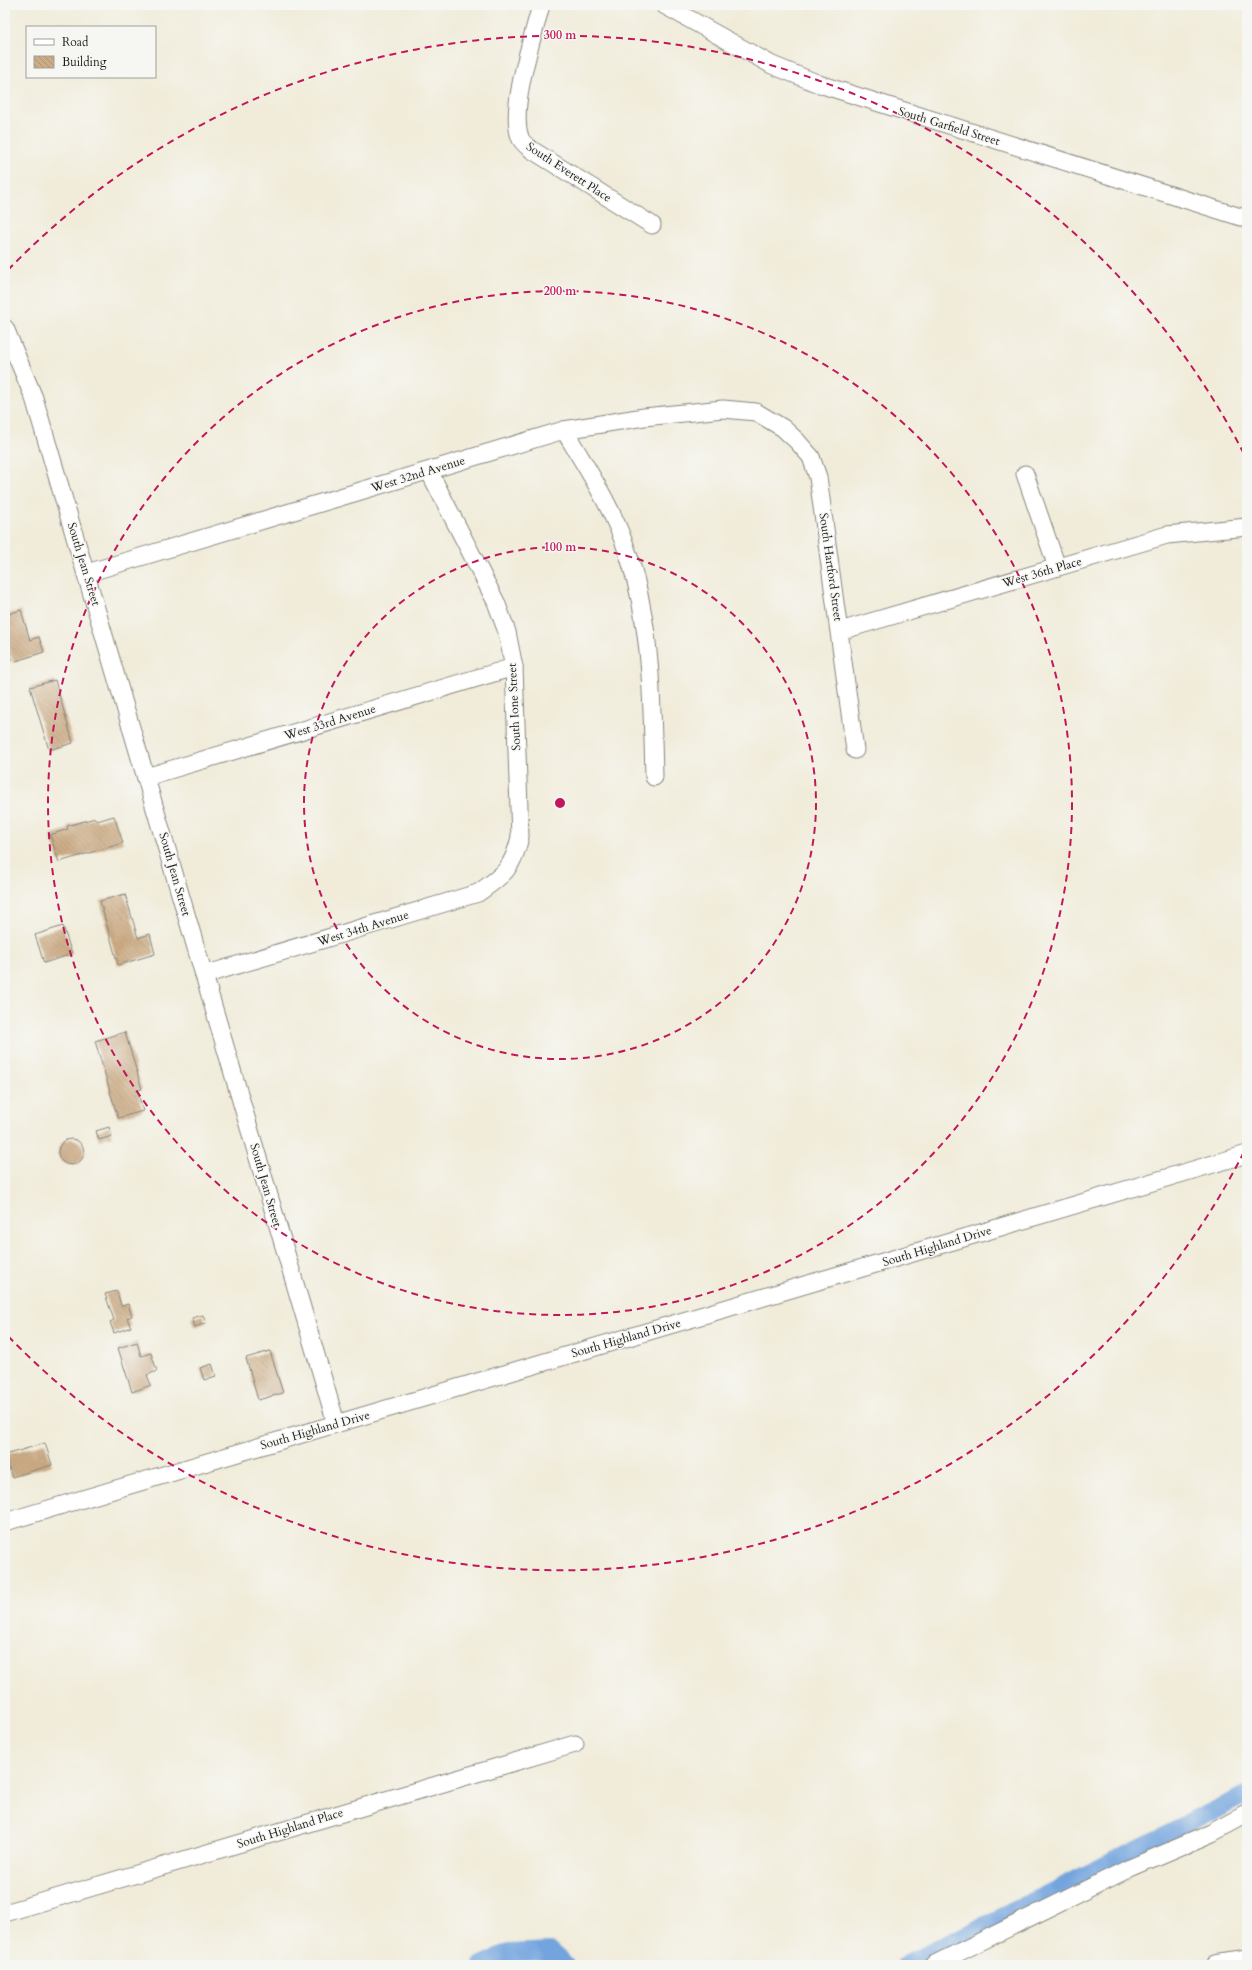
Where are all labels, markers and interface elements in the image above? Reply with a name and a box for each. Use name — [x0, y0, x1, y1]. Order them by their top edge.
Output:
legend — [26, 26, 156, 78]
text: 300 m — [544, 27, 577, 43]
text: Road — [62, 34, 89, 50]
text: Building — [62, 54, 107, 70]
street label: South Garfield Street — [896, 103, 1002, 149]
street label: South Everett Place — [523, 138, 615, 206]
text: 200 m — [544, 283, 577, 299]
street label: West 32nd Avenue — [368, 452, 467, 496]
street label: South Hartford Street — [815, 512, 847, 622]
street label: South Jean Street — [64, 520, 104, 608]
text: 100 m — [544, 539, 577, 555]
street label: West 36th Place — [999, 553, 1084, 591]
street label: South Ione Street — [504, 663, 524, 751]
street label: West 33rd Avenue — [281, 700, 378, 744]
centre of rings — [553, 796, 567, 810]
street label: South Jean Street — [155, 830, 195, 918]
street label: West 34th Avenue — [314, 907, 411, 950]
street label: South Jean Street — [246, 1141, 286, 1229]
street label: South Highland Drive — [881, 1222, 993, 1270]
street label: South Highland Drive — [569, 1315, 683, 1361]
street label: South Highland Drive — [258, 1407, 372, 1453]
street label: South Highland Place — [235, 1804, 345, 1852]

